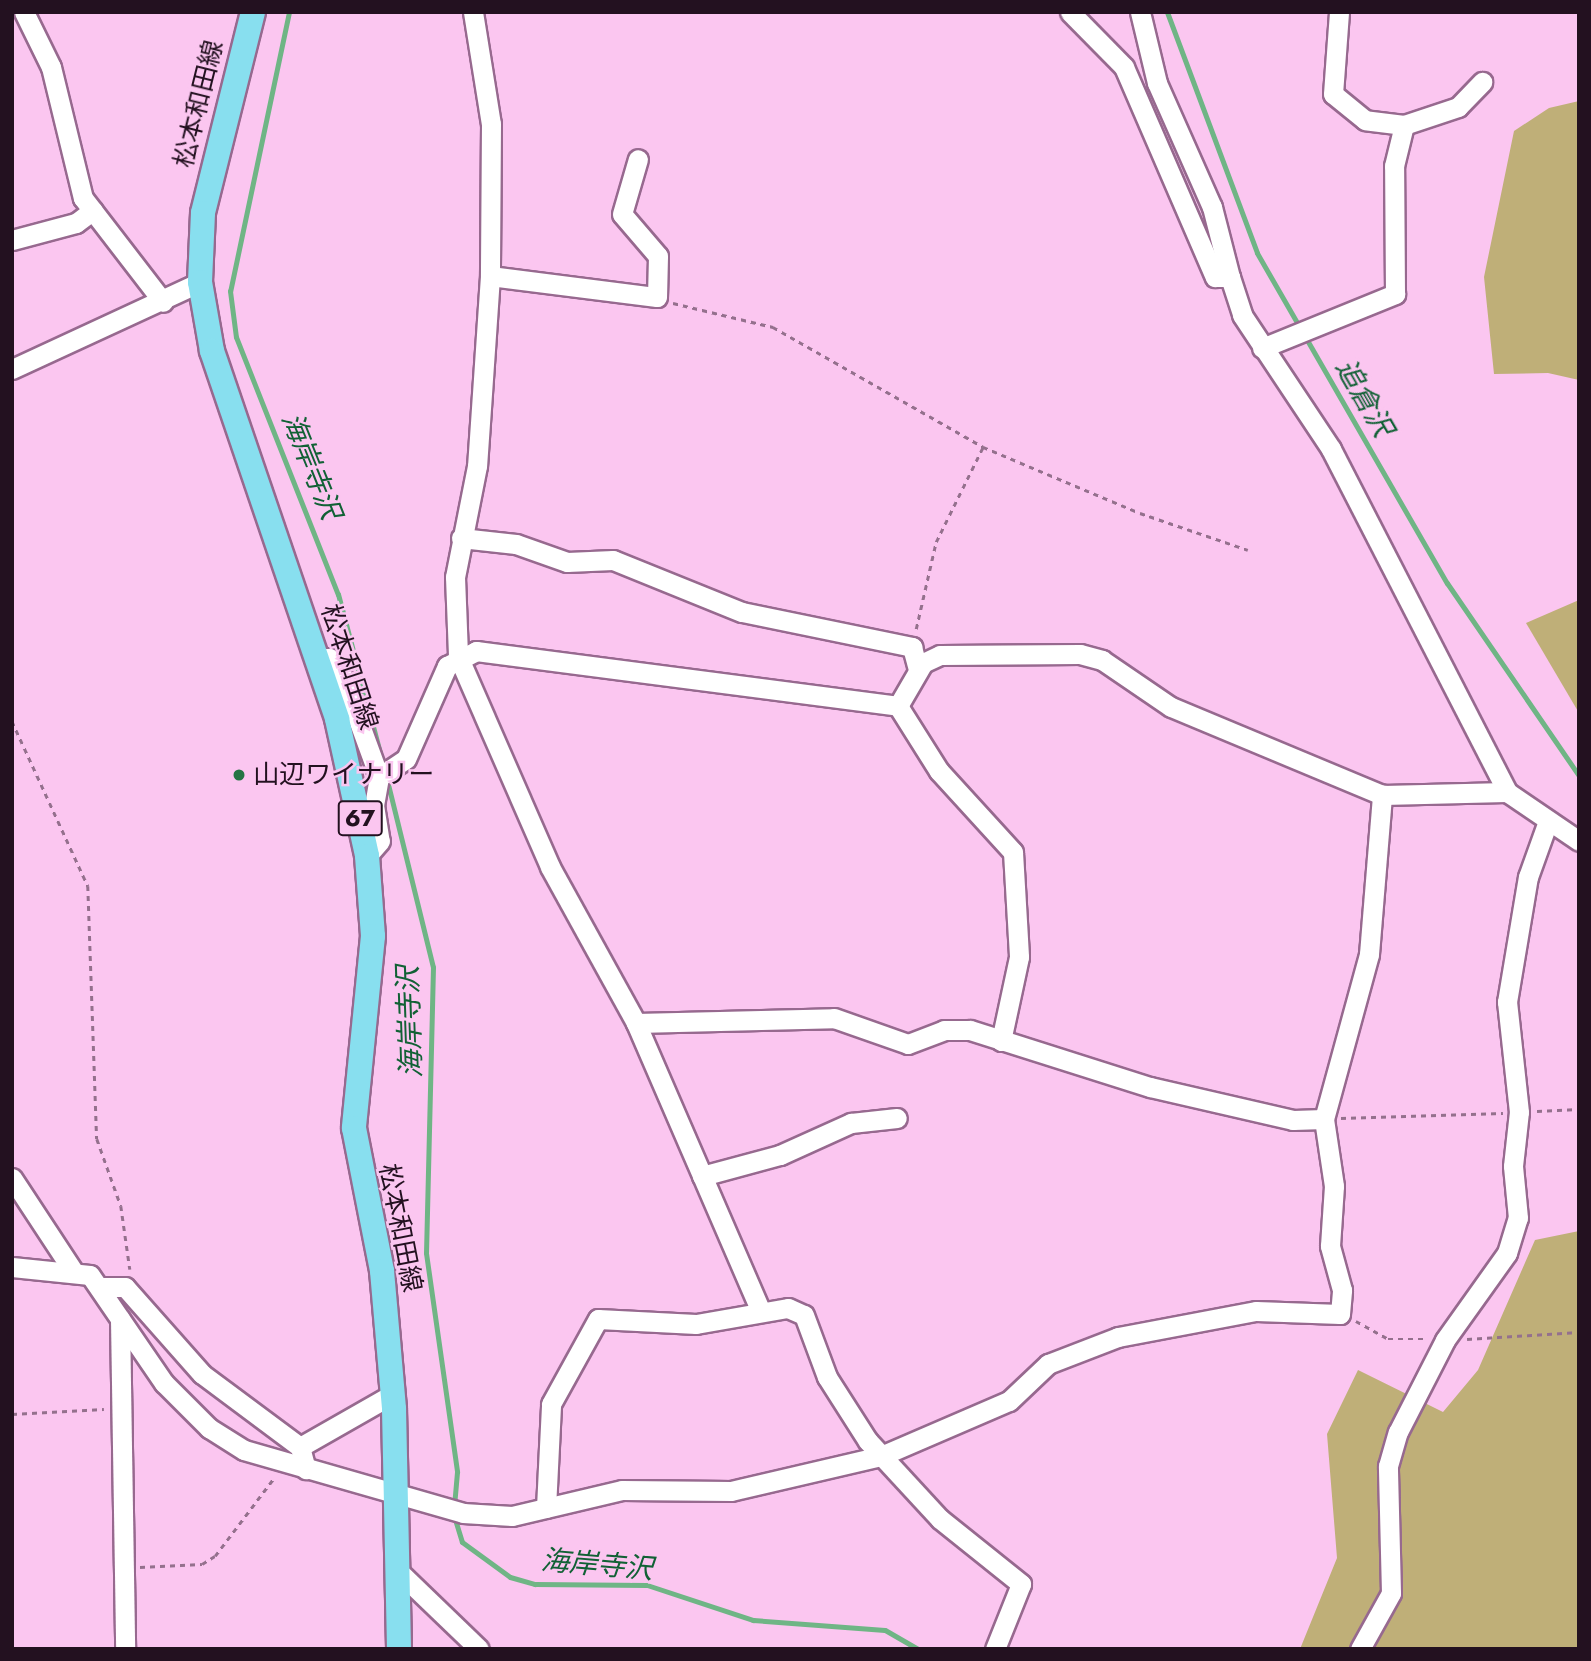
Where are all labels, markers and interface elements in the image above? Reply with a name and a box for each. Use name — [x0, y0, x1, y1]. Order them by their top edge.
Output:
street label: 松本和田線 — [168, 37, 230, 171]
water label: 追倉沢 — [1328, 353, 1400, 443]
water label: 海岸寺沢 — [274, 408, 348, 524]
street label: 松本和田線 — [314, 600, 384, 734]
place label: 山辺ワイナリー — [253, 759, 435, 791]
marker: 山辺ワイナリー — [231, 767, 247, 783]
road number: 67 — [337, 798, 383, 838]
water label: 海岸寺沢 — [391, 965, 429, 1079]
street label: 松本和田線 — [372, 1161, 428, 1295]
water label: 海岸寺沢 — [540, 1543, 654, 1587]

